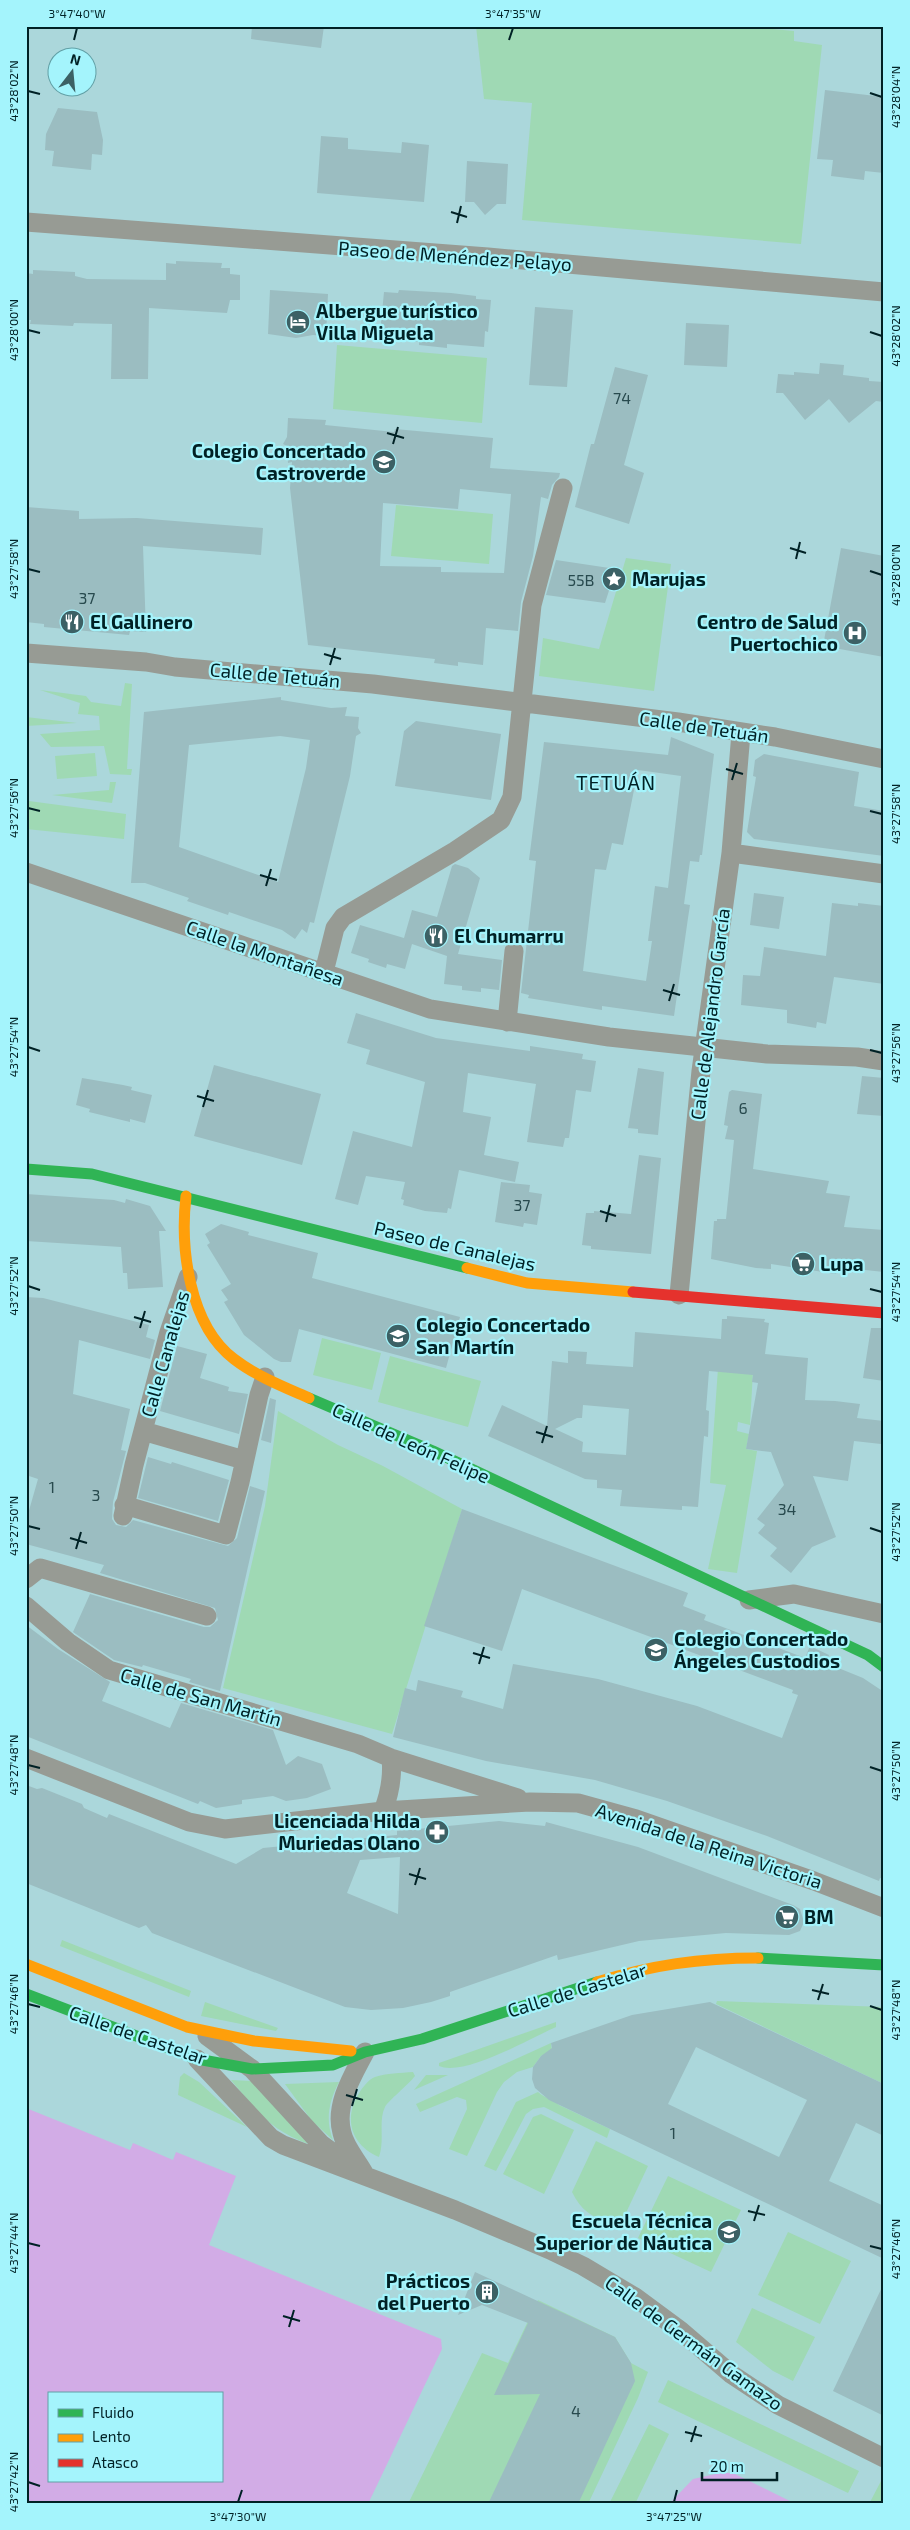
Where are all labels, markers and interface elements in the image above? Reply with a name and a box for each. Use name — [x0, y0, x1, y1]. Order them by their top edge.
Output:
text: 3°47'40"W — [48, 6, 106, 20]
text: 3°47'35"W — [485, 6, 541, 20]
north arrow — [48, 48, 98, 98]
text: N — [69, 49, 83, 69]
text: 43°28'02"N — [6, 60, 20, 122]
text: 43°28'04"N — [888, 66, 902, 128]
street label: Paseo de Menéndez Pelayo — [337, 236, 573, 275]
text: 43°28'00"N — [6, 299, 20, 361]
place label: Albergue turístico Villa Miguela — [316, 299, 478, 344]
text: 43°28'02"N — [888, 305, 902, 367]
hotel icon: Albergue turístico Villa Miguela — [285, 309, 311, 335]
house number: 74 — [613, 388, 631, 407]
place label: Colegio Concertado Castroverde — [192, 439, 366, 484]
school or university icon: Colegio Concertado Castroverde — [371, 449, 397, 475]
text: 43°27'58"N — [6, 539, 20, 599]
text: 43°28'00"N — [888, 544, 902, 606]
place icon: Marujas — [601, 566, 627, 592]
place label: Marujas — [632, 567, 706, 590]
house number: 55B — [567, 570, 595, 589]
house number: 37 — [78, 588, 96, 607]
restaurant icon: El Gallinero — [59, 609, 85, 635]
place label: El Gallinero — [90, 610, 193, 633]
place label: Centro de Salud Puertochico — [697, 610, 838, 655]
hospital icon: Centro de Salud Puertochico — [842, 620, 868, 646]
street label: Calle de Tetuán — [209, 657, 341, 692]
street label: Calle de Tetuán — [638, 706, 770, 747]
district label: TETUÁN — [576, 770, 656, 794]
text: 43°27'56"N — [6, 778, 20, 838]
text: 43°27'58"N — [888, 784, 902, 844]
street label: Calle de Alejandro García — [685, 907, 734, 1121]
street label: Calle la Montañesa — [184, 915, 347, 990]
restaurant icon: El Chumarru — [423, 923, 449, 949]
place label: El Chumarru — [454, 924, 564, 947]
text: 43°27'54"N — [6, 1017, 20, 1077]
text: 43°27'56"N — [888, 1023, 902, 1083]
house number: 6 — [738, 1098, 748, 1117]
house number: 37 — [513, 1195, 531, 1214]
street label: Paseo de Canalejas — [372, 1216, 538, 1275]
supermarket icon: Lupa — [790, 1251, 816, 1277]
place label: Lupa — [820, 1252, 864, 1275]
text: 43°27'52"N — [6, 1256, 20, 1316]
text: 43°27'54"N — [888, 1262, 902, 1322]
street label: Calle Canalejas — [135, 1288, 194, 1420]
place label: Colegio Concertado San Martín — [416, 1313, 590, 1358]
school or university icon: Colegio Concertado San Martín — [385, 1323, 411, 1349]
street label: Calle de León Felipe — [329, 1397, 494, 1488]
house number: 1 — [49, 1477, 55, 1496]
house number: 3 — [92, 1485, 100, 1504]
text: 43°27'50"N — [6, 1496, 20, 1556]
house number: 34 — [778, 1499, 797, 1518]
text: 43°27'52"N — [888, 1502, 902, 1562]
place label: Colegio Concertado Ángeles Custodios — [674, 1627, 848, 1672]
school or university icon: Colegio Concertado Ángeles Custodios — [643, 1637, 669, 1663]
street label: Calle de San Martín — [118, 1663, 284, 1731]
text: 43°27'48"N — [6, 1735, 20, 1795]
text: 43°27'50"N — [888, 1741, 902, 1801]
street label: Avenida de la Reina Victoria — [593, 1798, 825, 1893]
place label: Licenciada Hilda Muriedas Olano — [274, 1809, 420, 1854]
pharmacy icon: Licenciada Hilda Muriedas Olano — [424, 1819, 450, 1845]
supermarket icon: BM — [774, 1904, 800, 1930]
place label: BM — [804, 1905, 834, 1928]
street label: Calle de Castelar — [504, 1957, 650, 2022]
text: 43°27'46"N — [6, 1974, 20, 2034]
text: 43°27'48"N — [888, 1980, 902, 2040]
street label: Calle de Castelar — [66, 2000, 211, 2069]
house number: 1 — [670, 2123, 676, 2142]
place label: Escuela Técnica Superior de Náutica — [536, 2209, 712, 2254]
text: 43°27'44"N — [6, 2213, 20, 2273]
school or university icon: Escuela Técnica Superior de Náutica — [716, 2219, 742, 2245]
text: 43°27'46"N — [888, 2219, 902, 2279]
place label: Prácticos del Puerto — [377, 2269, 470, 2314]
street label: Calle de Germán Gamazo — [601, 2270, 788, 2415]
building icon: Prácticos del Puerto — [474, 2279, 500, 2305]
legend — [48, 2392, 222, 2482]
house number: 4 — [571, 2401, 581, 2420]
text: Fluido — [92, 2403, 134, 2421]
text: Lento — [92, 2427, 131, 2445]
scale bar — [702, 2450, 778, 2482]
text: 43°27'42"N — [6, 2452, 20, 2512]
text: Atasco — [92, 2453, 138, 2471]
text: 20 m — [710, 2457, 744, 2475]
text: 3°47'30"W — [210, 2509, 266, 2523]
text: 3°47'25"W — [646, 2509, 702, 2523]

